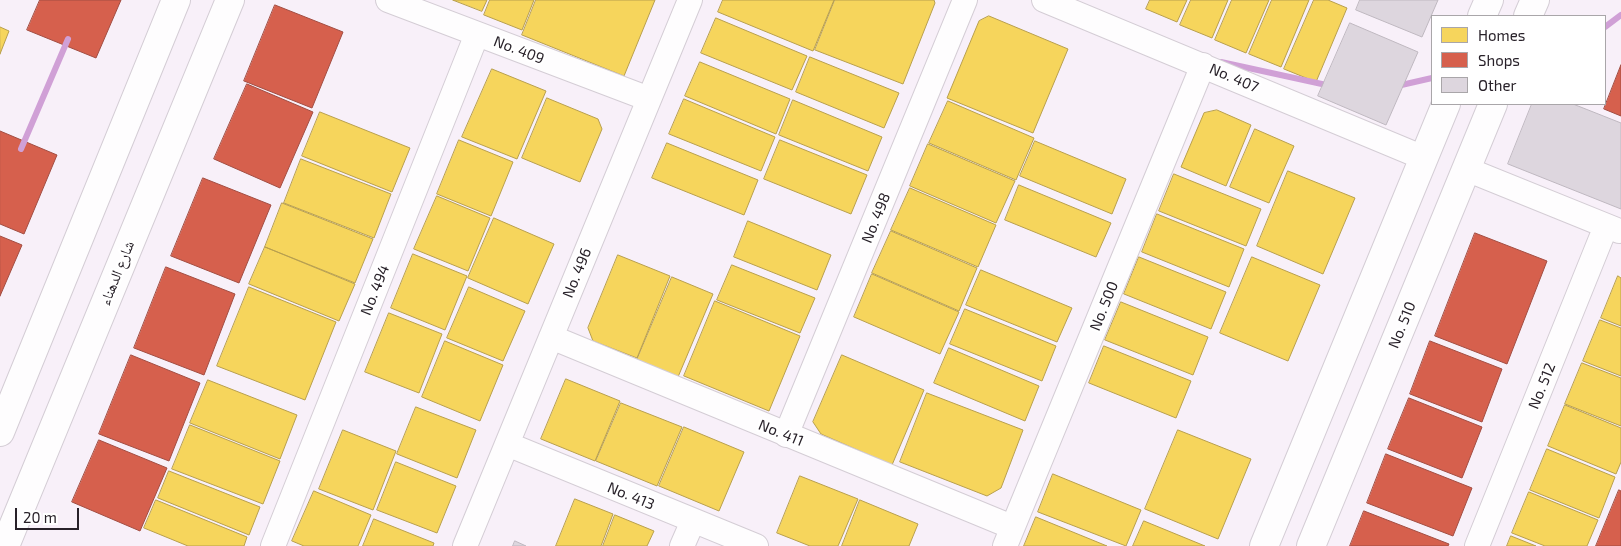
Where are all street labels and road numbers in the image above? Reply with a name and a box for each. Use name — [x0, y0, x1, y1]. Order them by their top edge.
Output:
street label: No. 409 — [491, 32, 547, 68]
street label: No. 407 — [1207, 60, 1261, 96]
street label: No. 498 — [858, 190, 894, 246]
street label: شارع الدهناء — [96, 238, 138, 308]
street label: No. 496 — [559, 245, 595, 301]
street label: No. 494 — [357, 262, 393, 318]
street label: No. 500 — [1086, 279, 1122, 333]
street label: No. 510 — [1384, 299, 1420, 351]
street label: No. 512 — [1525, 360, 1559, 412]
street label: No. 411 — [756, 416, 806, 450]
street label: No. 413 — [605, 478, 657, 514]

